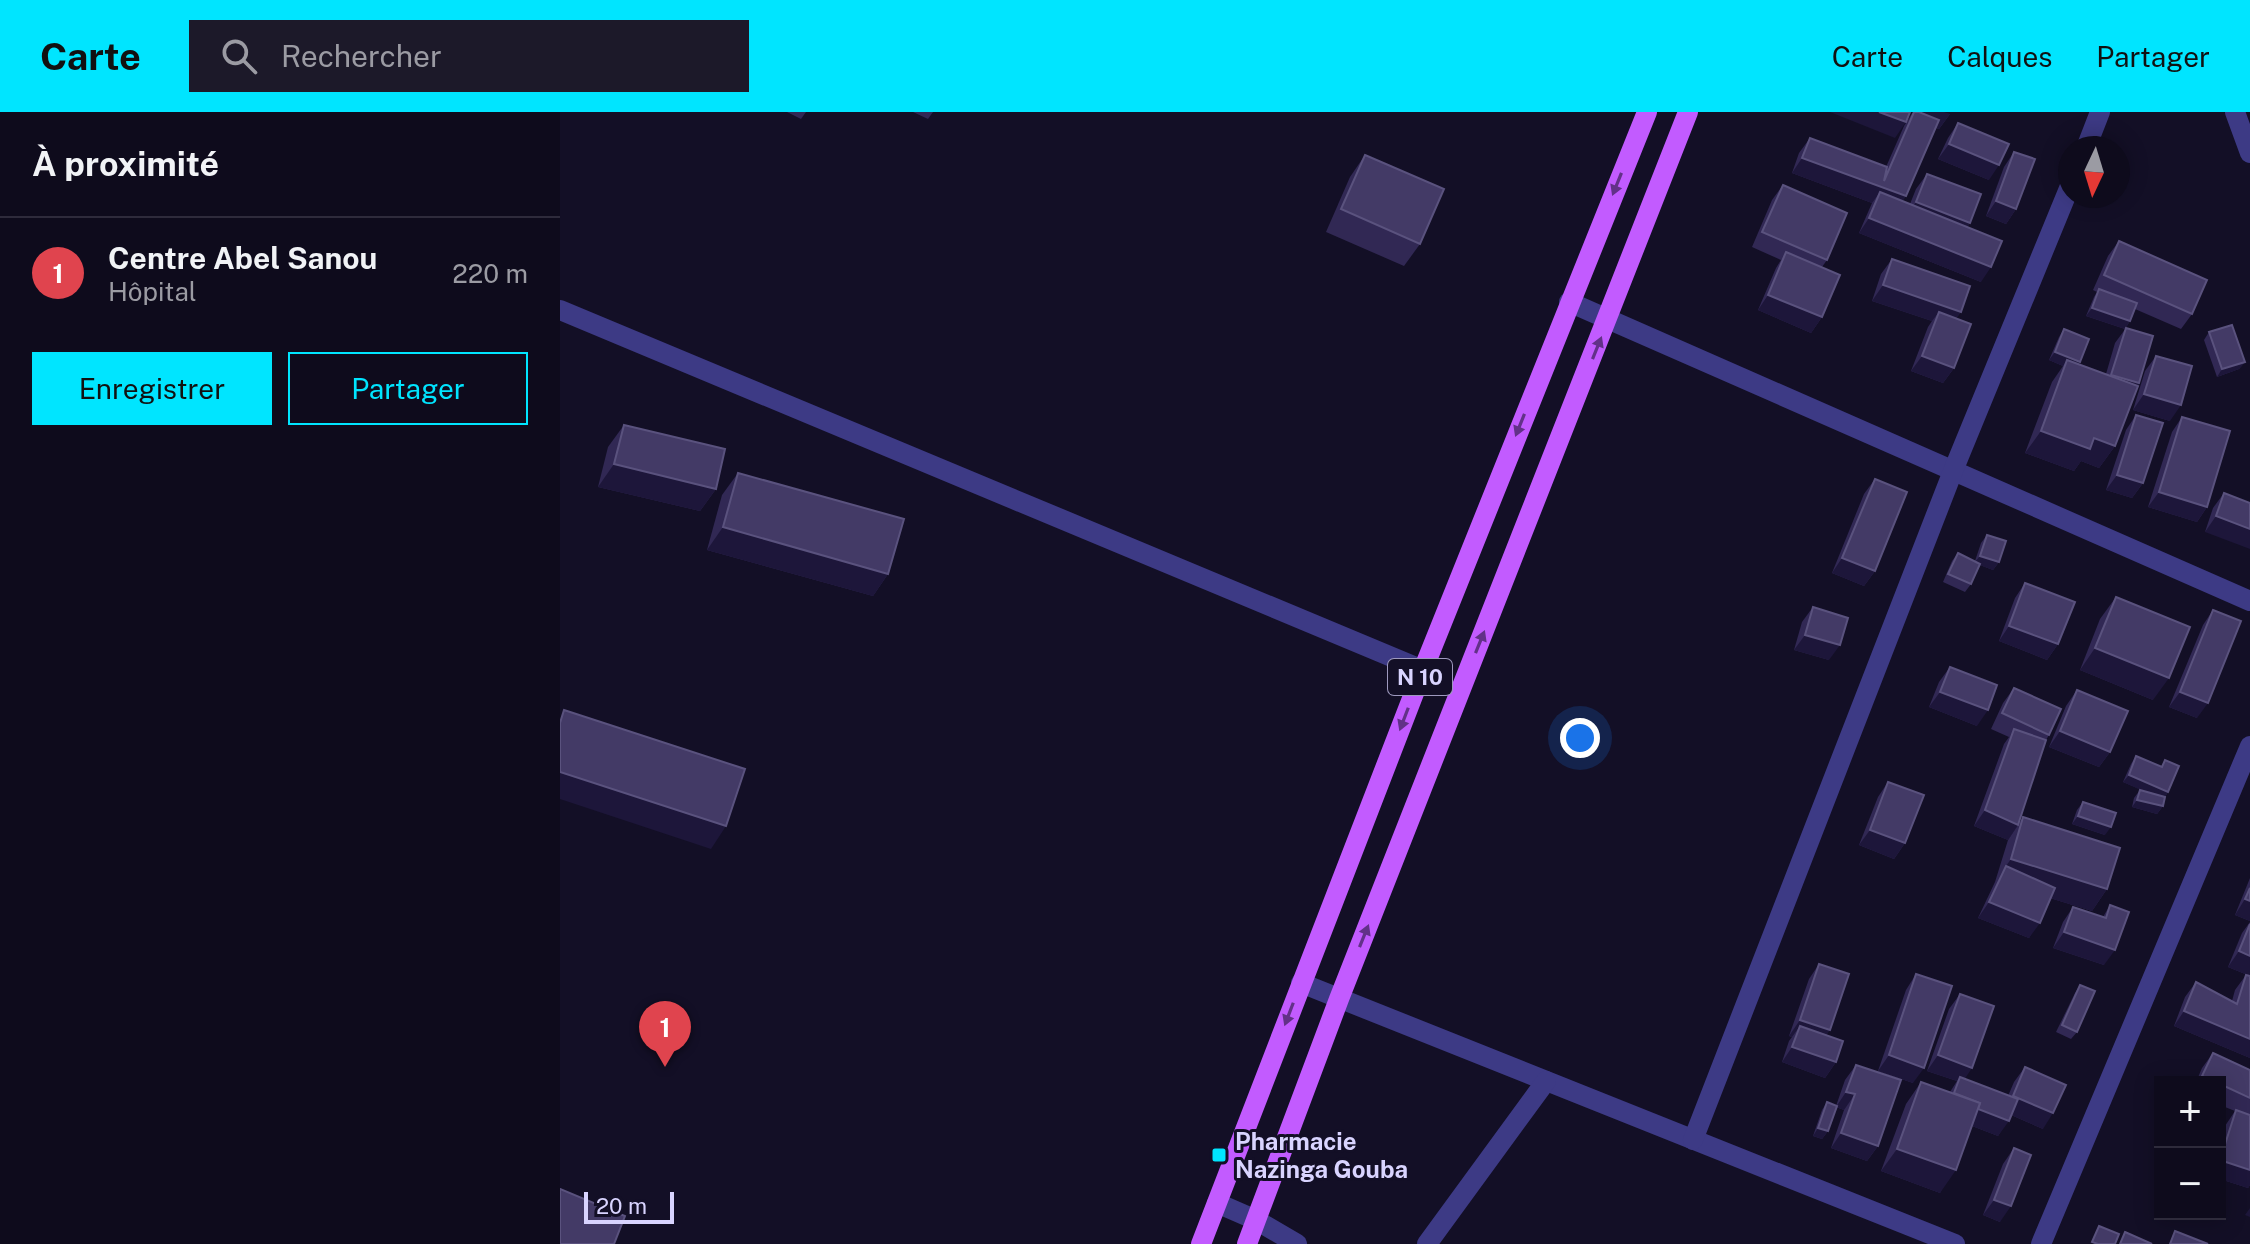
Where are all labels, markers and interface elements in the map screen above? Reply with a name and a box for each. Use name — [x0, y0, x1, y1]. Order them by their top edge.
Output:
search box — [189, 20, 749, 92]
text: Carte — [40, 34, 141, 79]
icon: search — [217, 34, 261, 78]
text: Rechercher — [281, 38, 442, 74]
text: Carte — [1832, 40, 1903, 73]
text: Calques — [1947, 40, 2052, 73]
text: Partager — [2096, 40, 2210, 73]
north arrow — [2058, 136, 2130, 208]
text: À proximité — [32, 144, 219, 184]
one-way arrow — [1611, 172, 1624, 196]
text: Centre Abel Sanou — [108, 240, 377, 276]
text: 1 — [52, 258, 64, 289]
text: 220 m — [452, 258, 528, 289]
text: Hôpital — [108, 276, 197, 307]
one-way arrow — [1590, 336, 1603, 360]
button: Enregistrer — [32, 352, 272, 425]
button: Partager — [288, 352, 528, 425]
one-way arrow — [1513, 413, 1526, 437]
one-way arrow — [1474, 630, 1487, 654]
road number: N 10 — [1388, 659, 1452, 695]
one-way arrow — [1397, 707, 1410, 731]
your location — [1560, 718, 1600, 758]
one-way arrow — [1358, 924, 1371, 948]
pin: 1 — [639, 1001, 691, 1067]
one-way arrow — [1282, 1002, 1295, 1026]
map controls — [2154, 1076, 2226, 1220]
button: + — [2154, 1076, 2226, 1148]
place label: Pharmacie Nazinga Gouba — [1235, 1127, 1408, 1183]
marker: Pharmacie Nazinga Gouba — [1210, 1146, 1228, 1164]
button: − — [2154, 1148, 2226, 1220]
scale bar — [584, 1188, 674, 1224]
text: 20 m — [596, 1193, 647, 1219]

